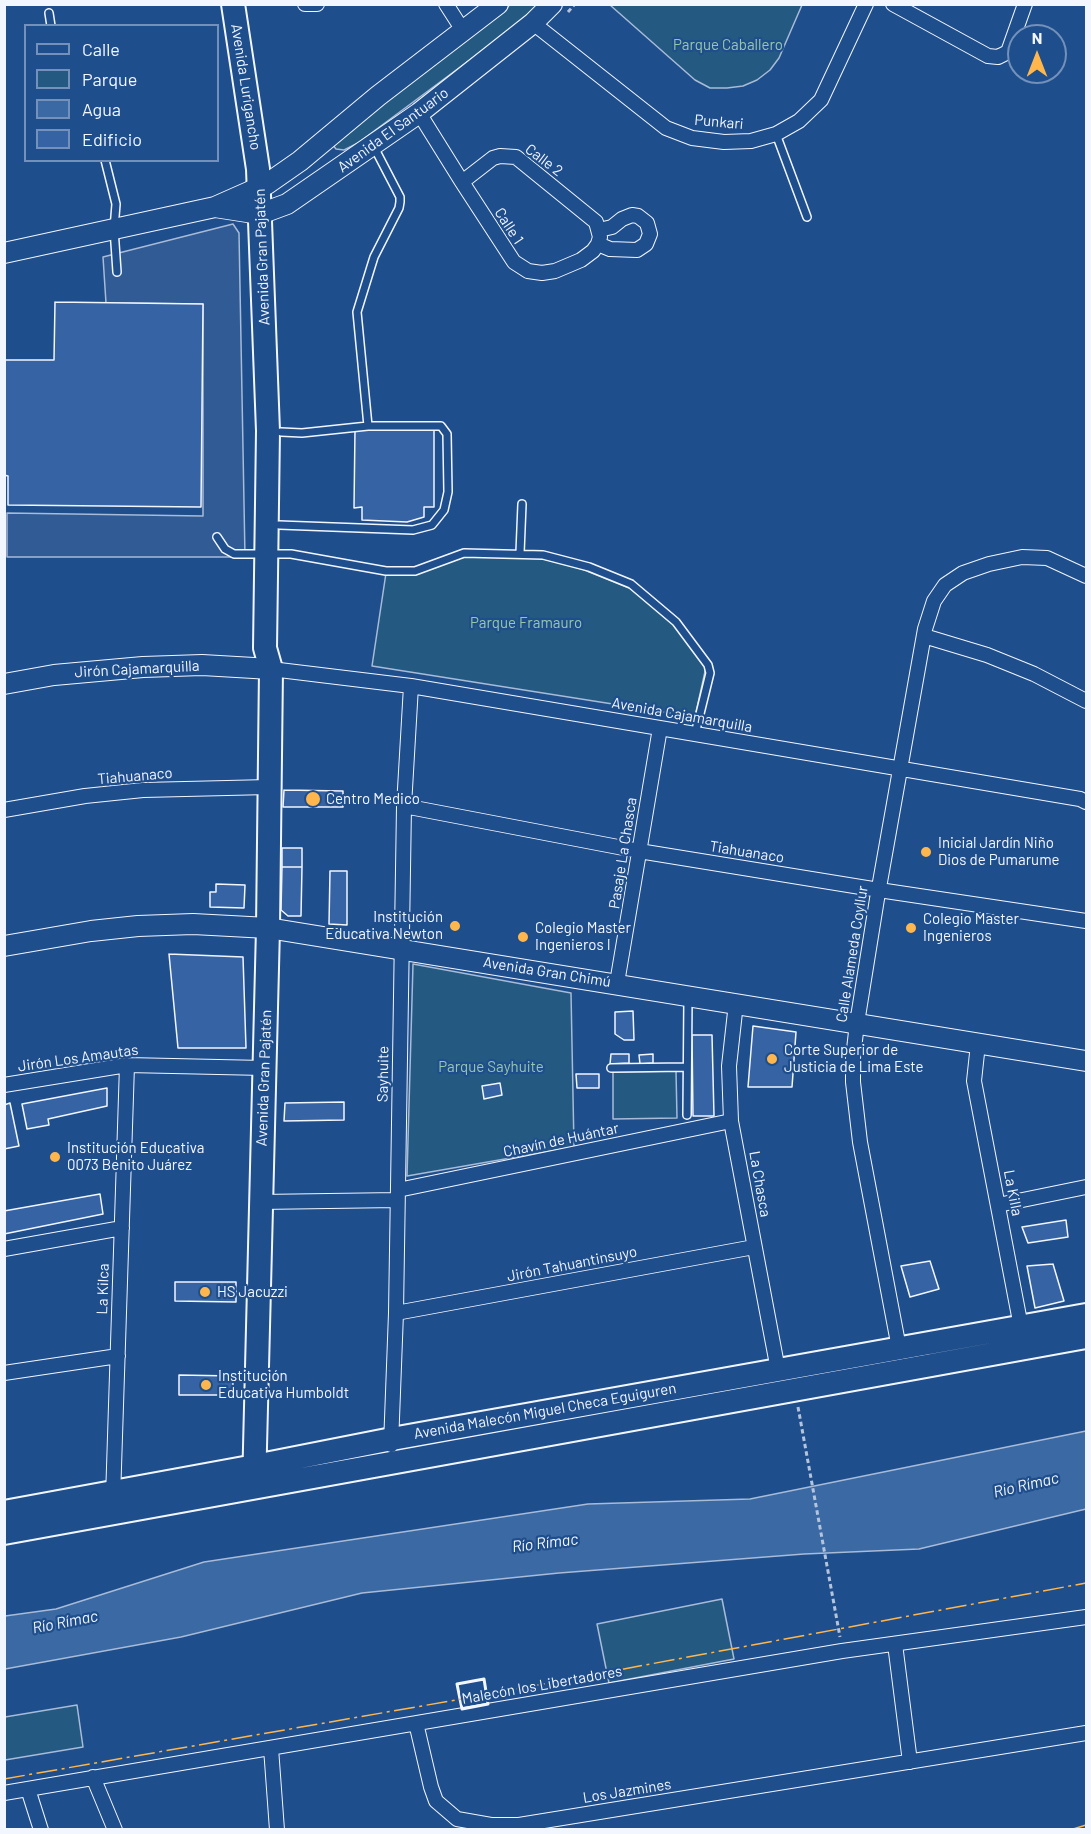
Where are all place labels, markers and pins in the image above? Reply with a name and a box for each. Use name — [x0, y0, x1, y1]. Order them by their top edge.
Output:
marker: Centro Medico — [304, 790, 322, 808]
place label: Centro Medico — [326, 790, 420, 808]
place label: Inicial Jardín Niño Dios de Pumarume — [938, 834, 1059, 869]
marker: Inicial Jardín Niño Dios de Pumarume — [919, 845, 933, 859]
place label: Institución Educativa Newton — [325, 908, 443, 943]
place label: Colegio Master Ingenieros — [923, 910, 1019, 945]
marker: Institución Educativa Newton — [448, 919, 462, 933]
place label: Colegio Master Ingenieros I — [535, 919, 631, 954]
marker: Colegio Master Ingenieros — [904, 921, 918, 935]
marker: Colegio Master Ingenieros I — [516, 930, 530, 944]
place label: Corte Superior de Justicia de Lima Este — [784, 1041, 924, 1076]
marker: Corte Superior de Justicia de Lima Este — [765, 1052, 779, 1066]
place label: Institución Educativa 0073 Benito Juárez — [67, 1139, 204, 1174]
marker: Institución Educativa 0073 Benito Juárez — [48, 1150, 62, 1164]
place label: HS Jacuzzi — [217, 1283, 288, 1301]
marker: HS Jacuzzi — [198, 1285, 212, 1299]
place label: Institución Educativa Humboldt — [218, 1367, 349, 1402]
marker: Institución Educativa Humboldt — [199, 1378, 213, 1392]

